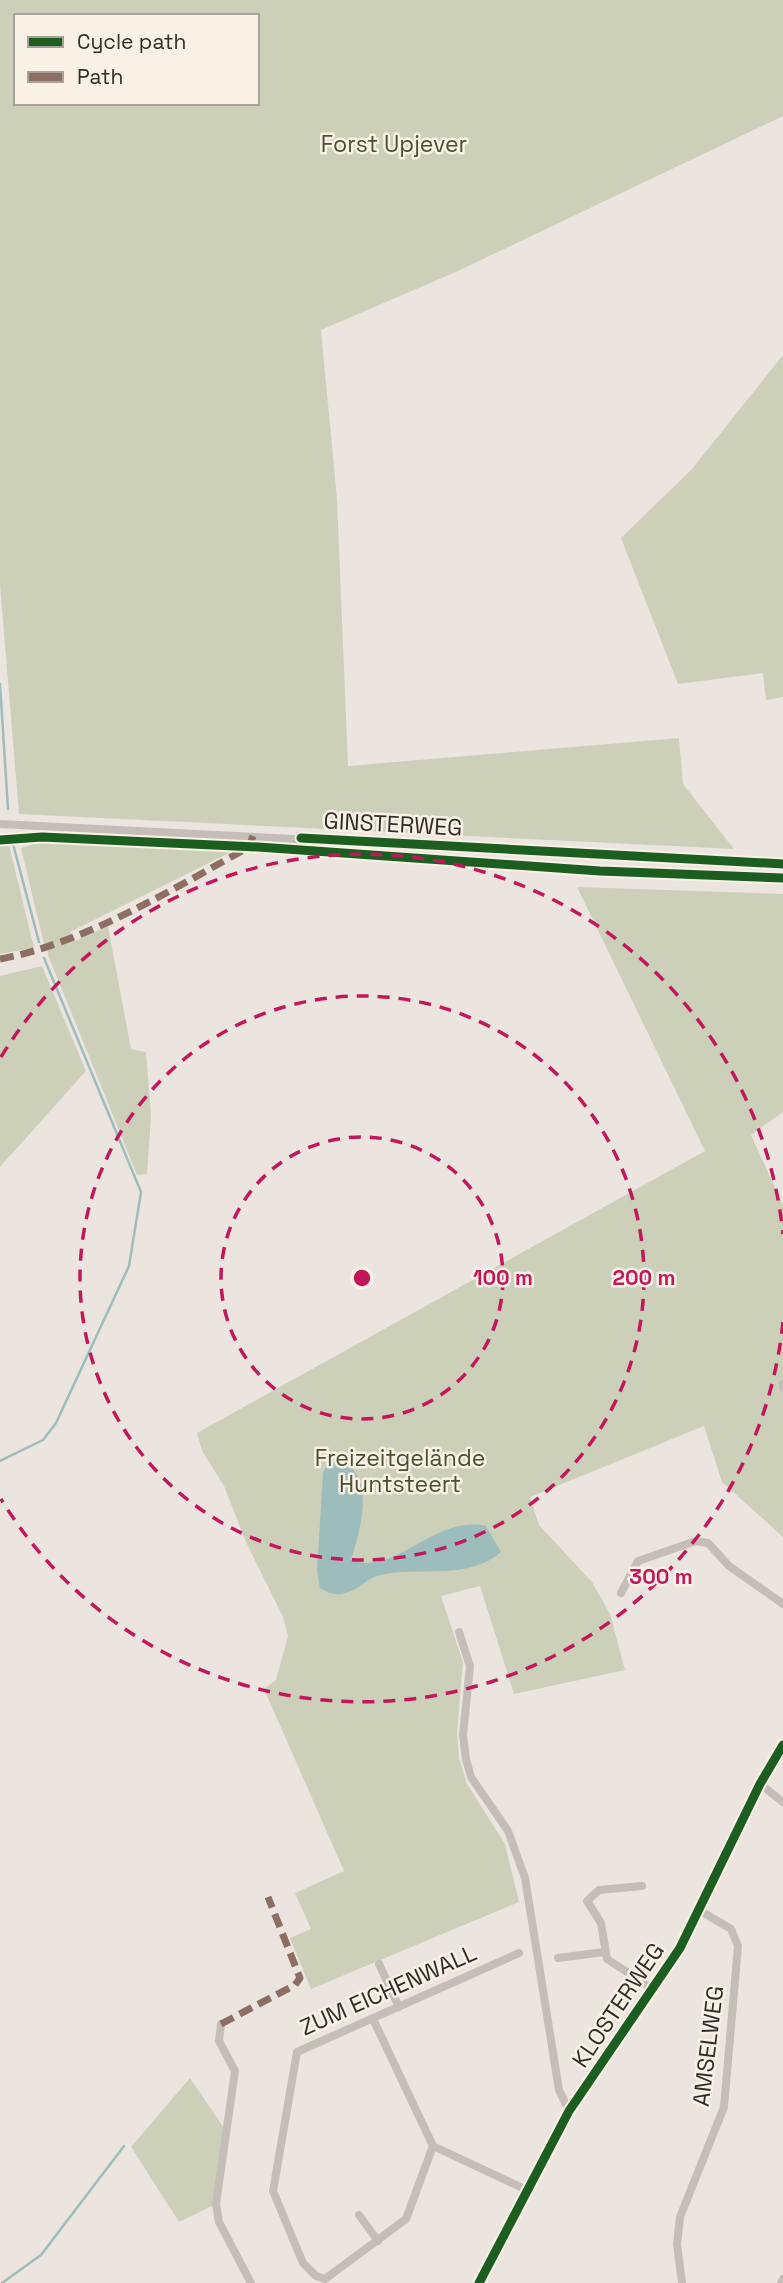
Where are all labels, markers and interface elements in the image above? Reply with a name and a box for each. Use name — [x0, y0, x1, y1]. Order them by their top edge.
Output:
legend — [14, 14, 259, 105]
text: Cycle path — [77, 28, 186, 55]
text: Path — [77, 63, 123, 90]
park label: Forst Upjever — [321, 129, 467, 159]
street label: GINSTERWEG — [323, 805, 463, 843]
text: 100 m — [473, 1264, 533, 1291]
text: 200 m — [613, 1264, 675, 1291]
centre of rings — [350, 1266, 374, 1290]
park label: Freizeitgelände Huntsteert — [315, 1443, 485, 1499]
text: 300 m — [629, 1563, 693, 1590]
street label: KLOSTERWEG — [565, 1937, 671, 2073]
street label: ZUM EICHENWALL — [295, 1938, 481, 2042]
street label: AMSELWEG — [686, 1984, 730, 2108]

